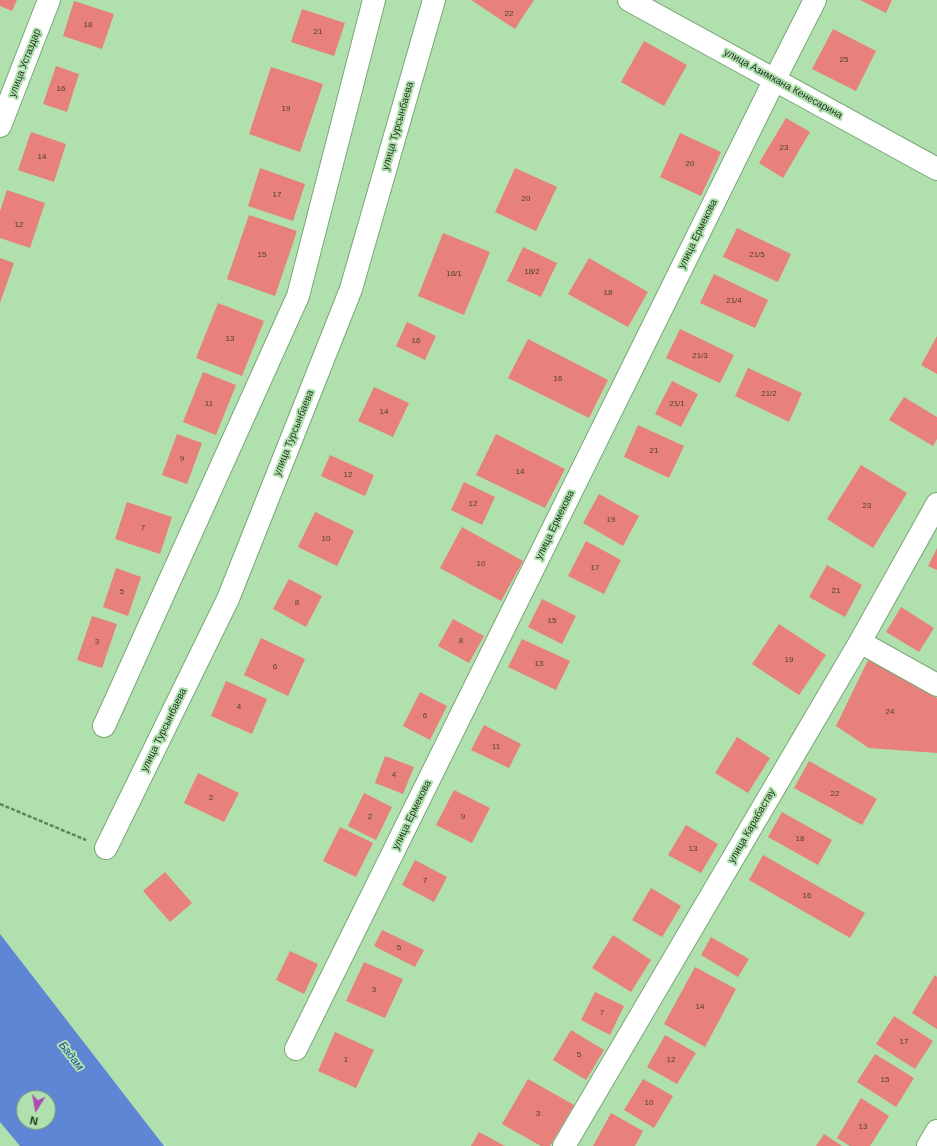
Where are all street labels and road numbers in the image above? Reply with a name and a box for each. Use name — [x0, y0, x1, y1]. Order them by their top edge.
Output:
street label: улица Устаздар — [6, 27, 44, 99]
street label: улица Азимхана Кенесарина — [722, 46, 844, 122]
street label: улица Турсынбаева — [380, 80, 416, 172]
street label: улица Ермекова — [676, 197, 720, 271]
street label: улица Турсынбаева — [271, 388, 317, 478]
street label: улица Ермекова — [533, 488, 577, 562]
street label: улица Турсынбаева — [139, 686, 189, 774]
street label: улица Ермекова — [390, 778, 434, 852]
street label: улица Карабастау — [726, 787, 778, 865]

